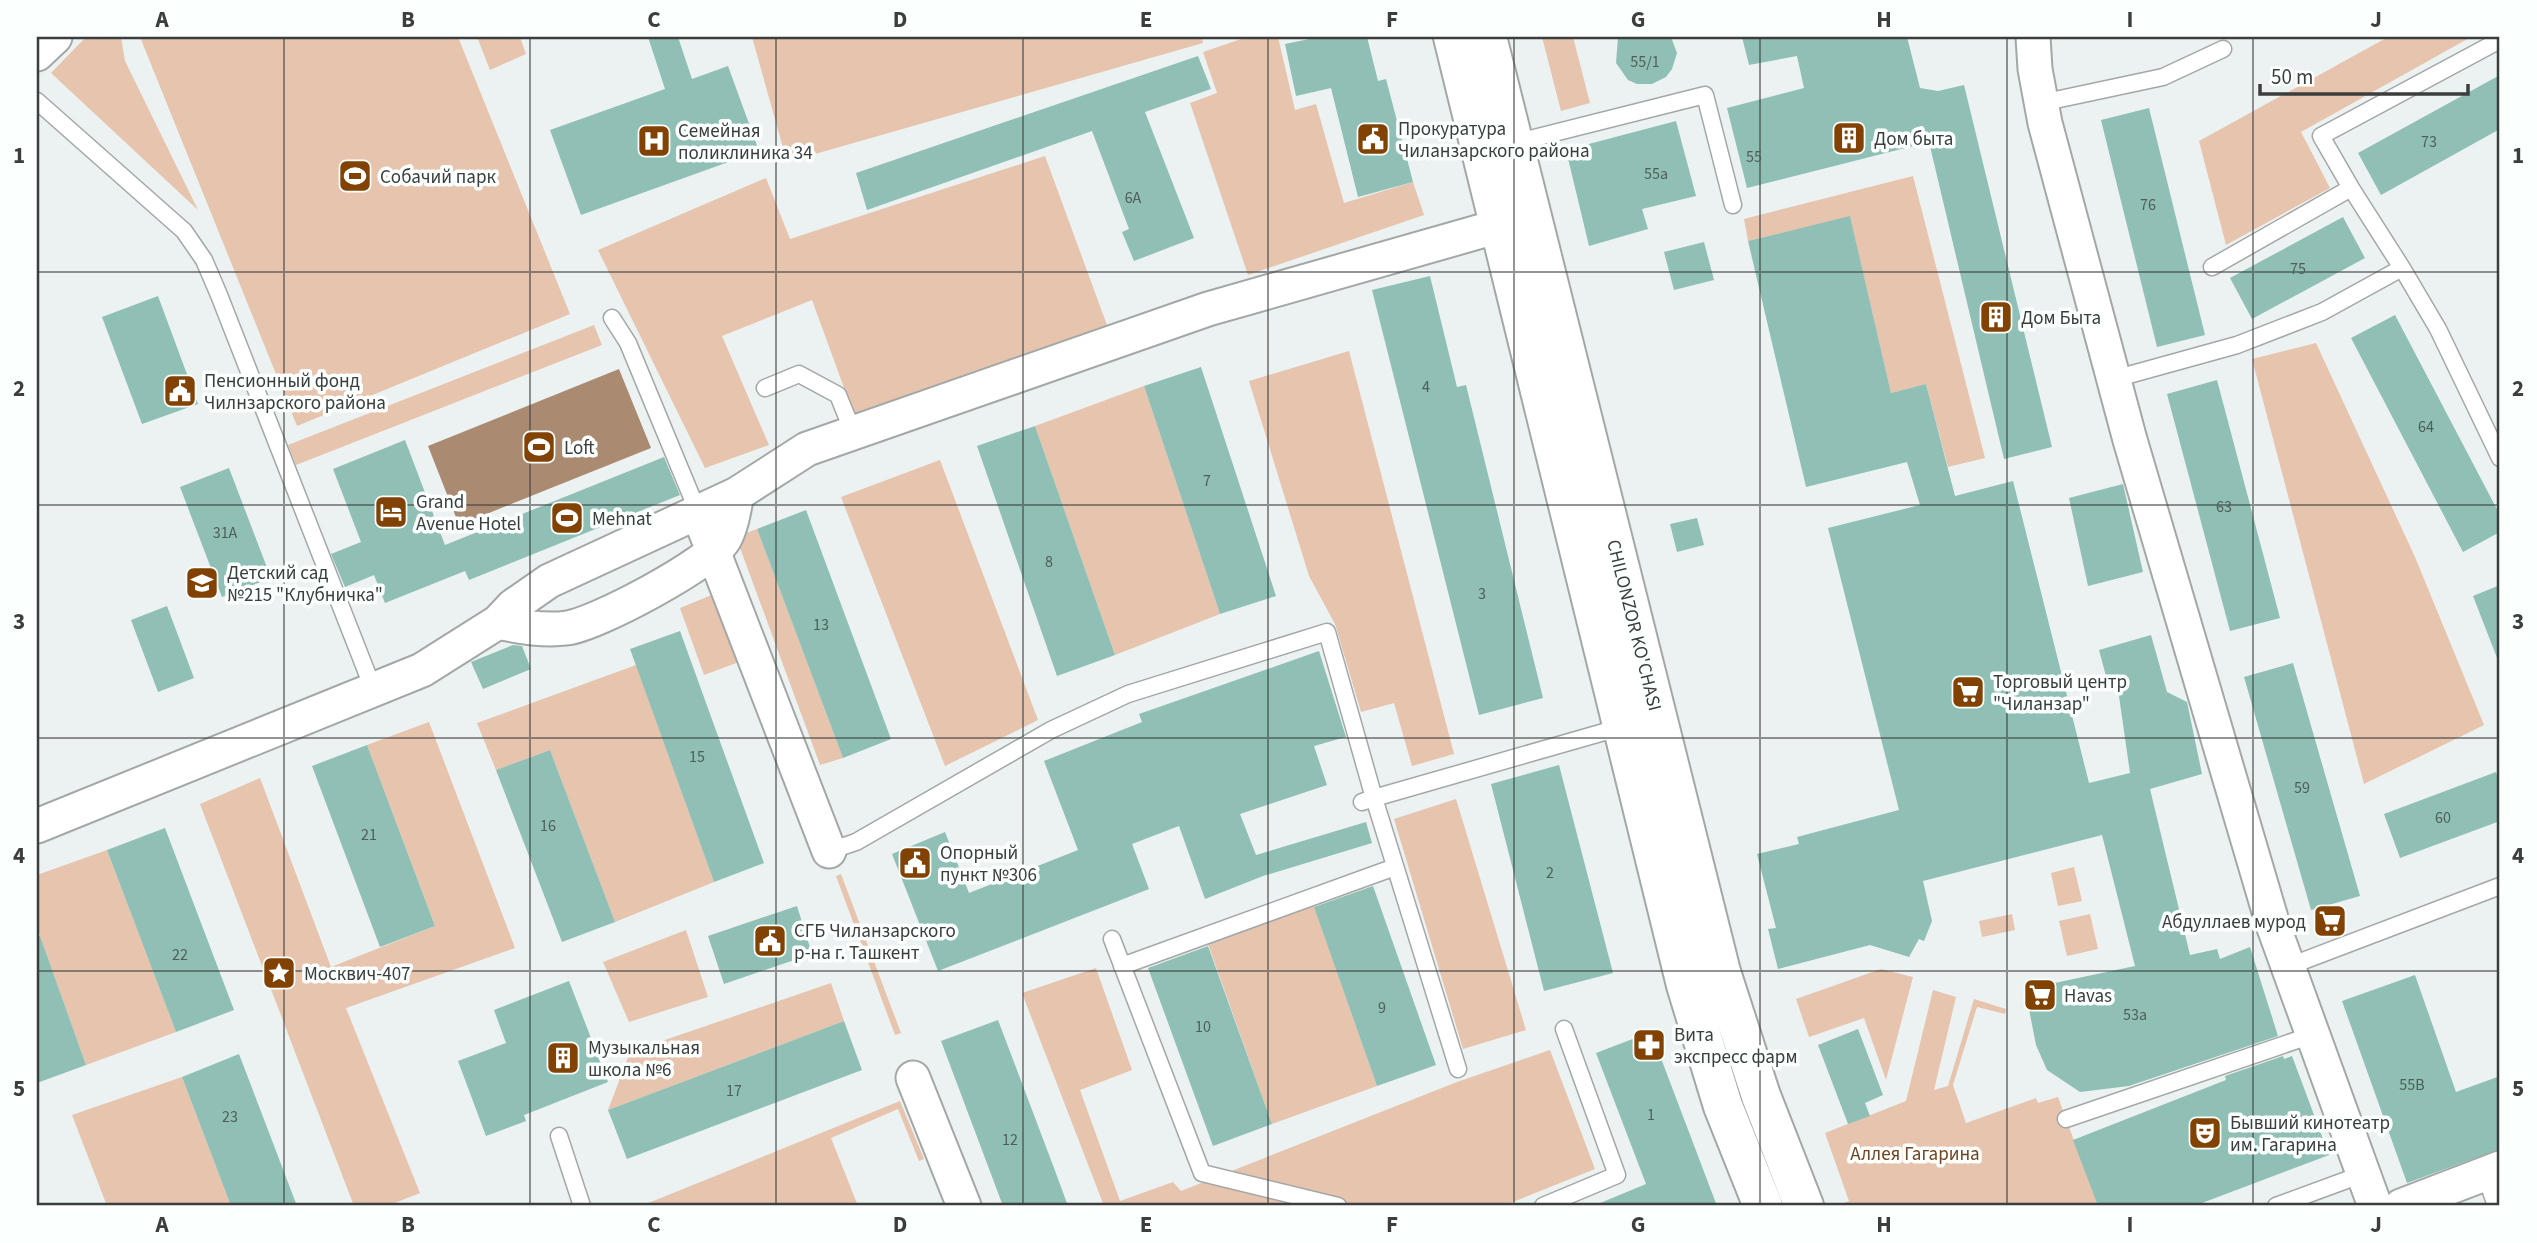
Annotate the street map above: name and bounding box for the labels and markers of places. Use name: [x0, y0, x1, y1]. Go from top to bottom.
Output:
place label: Прокуратура Чиланзарского района: [1398, 116, 1590, 165]
place label: Семейная поликлиника 34: [678, 118, 813, 167]
building icon: Дом быта: [1830, 119, 1868, 157]
public building icon: Прокуратура Чиланзарского района: [1354, 120, 1392, 158]
hospital icon: Семейная поликлиника 34: [635, 122, 673, 160]
place label: Дом быта: [1874, 126, 1953, 153]
sports icon: Собачий парк: [336, 157, 374, 195]
place label: Собачий парк: [380, 164, 496, 191]
building icon: Дом Быта: [1977, 298, 2015, 336]
place label: Дом Быта: [2021, 305, 2101, 332]
place label: Пенсионный фонд Чилнзарского района: [204, 368, 386, 417]
public building icon: Пенсионный фонд Чилнзарского района: [161, 372, 199, 410]
sports icon: Loft: [520, 428, 558, 466]
place label: Loft: [564, 435, 595, 462]
place label: Grand Avenue Hotel: [416, 489, 521, 538]
hotel icon: Grand Avenue Hotel: [372, 493, 410, 531]
sports icon: Mehnat: [548, 499, 586, 537]
place label: Mehnat: [592, 506, 652, 533]
place label: Детский сад №215 "Клубничка": [227, 560, 383, 609]
school or university icon: Детский сад №215 "Клубничка": [183, 564, 221, 602]
place label: Торговый центр "Чиланзар": [1993, 669, 2127, 718]
supermarket icon: Торговый центр "Чиланзар": [1949, 673, 1987, 711]
place label: Опорный пункт №306: [940, 840, 1037, 889]
public building icon: Опорный пункт №306: [896, 844, 934, 882]
supermarket icon: Абдуллаев мурод: [2311, 902, 2349, 940]
place label: Абдуллаев мурод: [2162, 909, 2306, 936]
place label: СГБ Чиланзарского р-на г. Ташкент: [794, 918, 956, 967]
public building icon: СГБ Чиланзарского р-на г. Ташкент: [751, 922, 789, 960]
place icon: Москвич-407: [260, 954, 298, 992]
place label: Москвич-407: [304, 961, 411, 988]
supermarket icon: Havas: [2021, 976, 2059, 1014]
place label: Havas: [2064, 983, 2112, 1010]
place label: Вита экспресс фарм: [1674, 1022, 1797, 1071]
pharmacy icon: Вита экспресс фарм: [1630, 1026, 1668, 1064]
place label: Mузыкальная школа №6: [588, 1035, 700, 1084]
building icon: Mузыкальная школа №6: [544, 1039, 582, 1077]
place label: Бывший кинотеатр им. Гагарина: [2230, 1110, 2390, 1159]
theatre icon: Бывший кинотеатр им. Гагарина: [2186, 1114, 2224, 1152]

